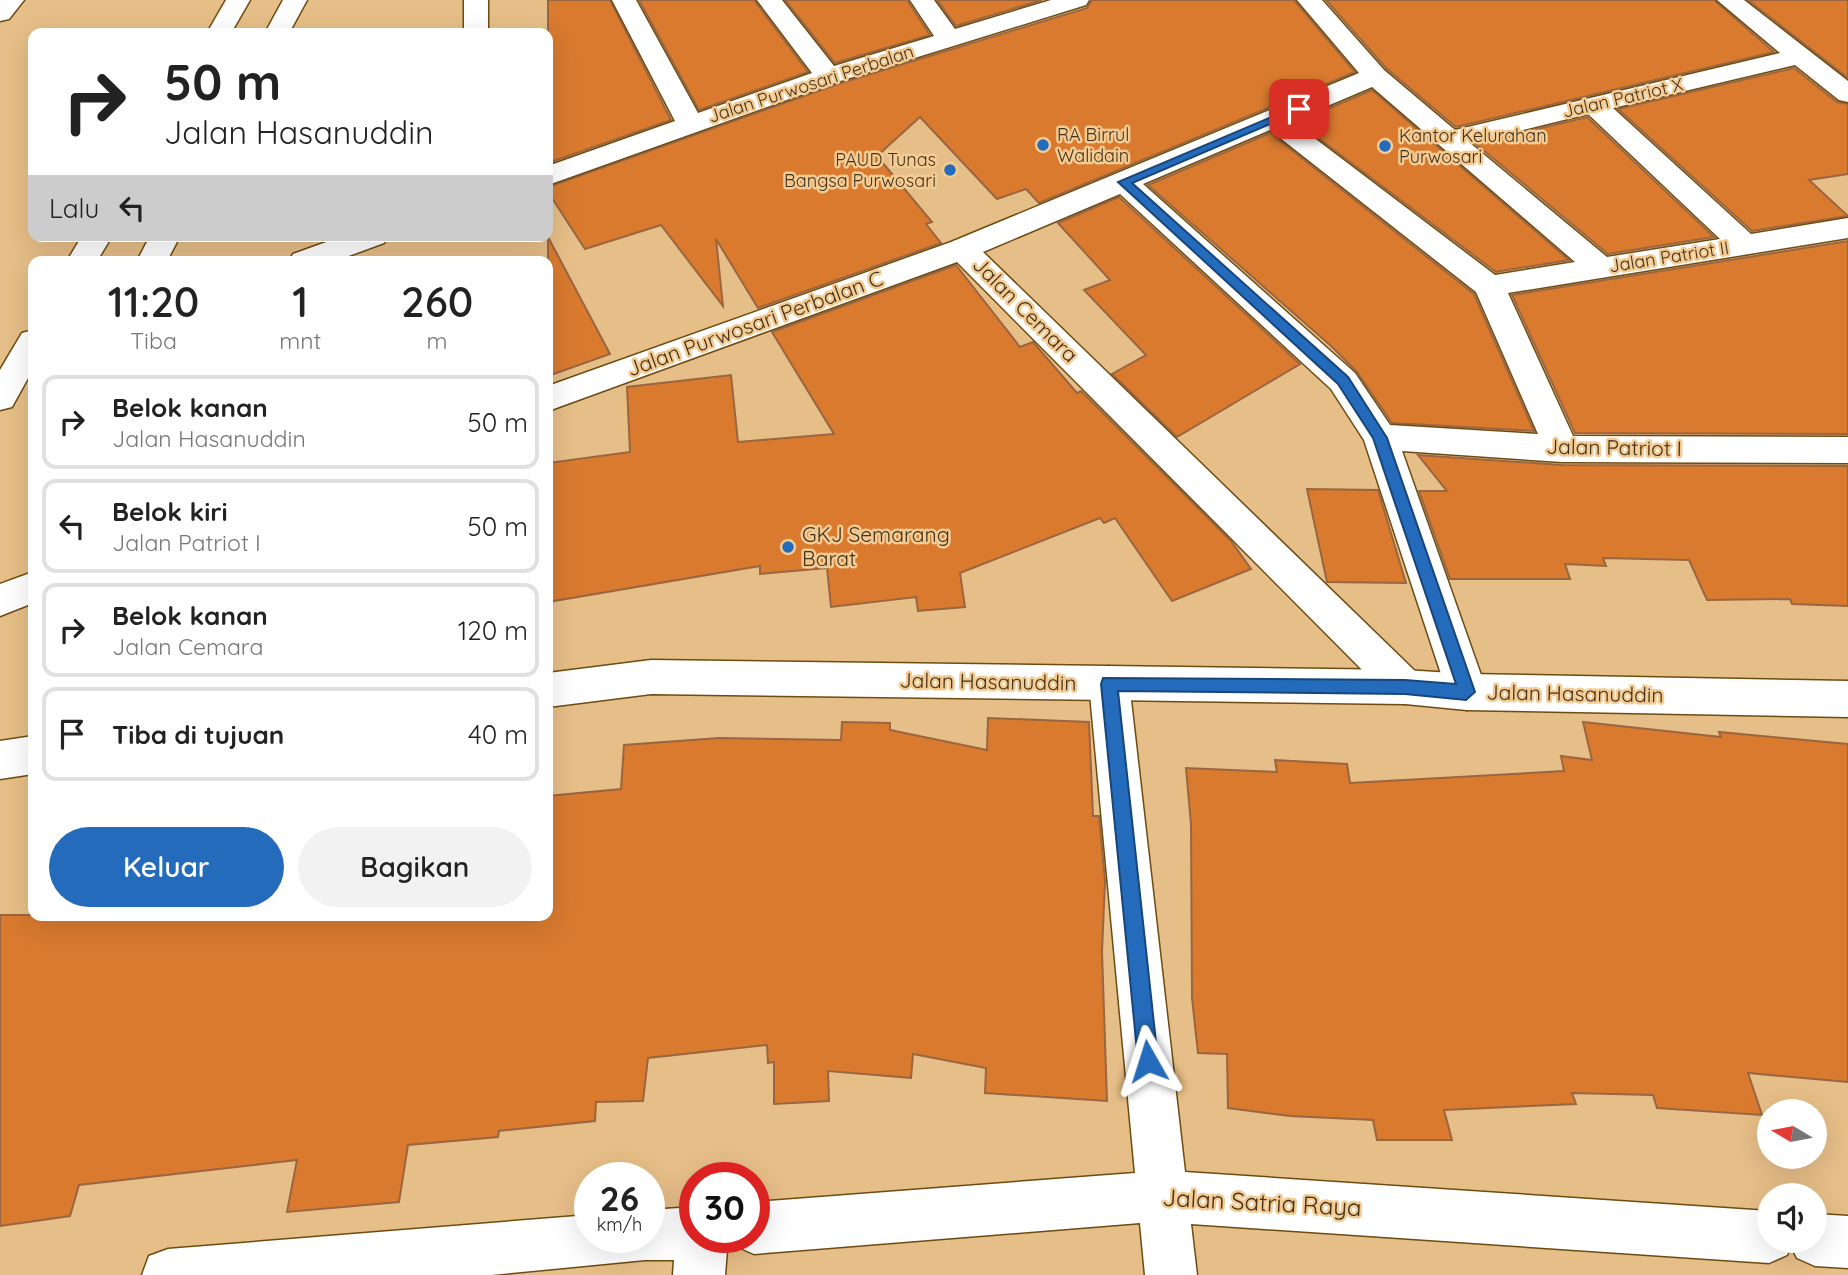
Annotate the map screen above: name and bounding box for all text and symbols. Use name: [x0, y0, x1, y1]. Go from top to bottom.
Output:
street label: Jalan Purwosari Perbalan: [705, 39, 917, 128]
text: 50 m: [164, 51, 281, 112]
icon: right: [49, 56, 140, 147]
street label: Jalan Patriot X: [1560, 72, 1685, 123]
pin: [1269, 79, 1329, 139]
icon: arrive: [1280, 90, 1318, 128]
text: Jalan Hasanuddin: [164, 112, 434, 152]
place label: RA Birrul Walidain: [1057, 123, 1129, 167]
place label: Kantor Kelurahan Purwosari: [1399, 124, 1547, 168]
marker: RA Birrul Walidain: [1035, 137, 1051, 153]
marker: Kantor Kelurahan Purwosari: [1377, 138, 1393, 154]
place label: PAUD Tunas Bangsa Purwosari: [784, 148, 936, 192]
marker: PAUD Tunas Bangsa Purwosari: [942, 162, 958, 178]
icon: left: [113, 189, 151, 227]
text: Lalu: [49, 192, 99, 225]
street label: Jalan Patriot II: [1607, 236, 1730, 277]
street label: Jalan Cemara: [968, 251, 1084, 367]
street label: Jalan Purwosari Perbalan C: [623, 265, 886, 381]
text: 11:20: [108, 275, 199, 328]
text: 1: [292, 275, 308, 328]
text: 260: [401, 275, 473, 328]
text: Tiba: [130, 326, 177, 355]
text: mnt: [279, 326, 321, 355]
text: m: [427, 326, 448, 355]
text: Belok kanan: [112, 391, 268, 424]
icon: right: [53, 403, 91, 441]
text: 50 m: [468, 406, 528, 439]
text: Jalan Hasanuddin: [112, 424, 306, 453]
street label: Jalan Patriot I: [1546, 433, 1682, 461]
text: Belok kiri: [112, 495, 228, 528]
icon: left: [53, 507, 91, 545]
text: 50 m: [468, 510, 528, 543]
place label: GKJ Semarang Barat: [802, 521, 950, 571]
text: Jalan Patriot I: [112, 528, 261, 557]
marker: GKJ Semarang Barat: [780, 539, 796, 555]
text: Belok kanan: [112, 599, 268, 632]
icon: right: [53, 611, 91, 649]
text: 120 m: [458, 614, 528, 647]
text: Jalan Cemara: [112, 632, 263, 661]
street label: Jalan Hasanuddin: [899, 666, 1077, 696]
street label: Jalan Hasanuddin: [1486, 678, 1664, 708]
icon: arrive: [53, 715, 91, 753]
text: Tiba di tujuan: [112, 718, 284, 751]
text: 40 m: [468, 718, 528, 751]
button: Keluar: [49, 827, 284, 907]
button: Bagikan: [298, 827, 532, 907]
position arrow: [1111, 1024, 1185, 1098]
north arrow: [1757, 1099, 1827, 1169]
map controls: [1757, 1099, 1827, 1253]
speed limit sign: 30: [679, 1162, 770, 1253]
text: 26: [600, 1176, 639, 1220]
street label: Jalan Satria Raya: [1162, 1182, 1362, 1222]
button: sound: [1757, 1183, 1827, 1253]
text: km/h: [597, 1213, 642, 1236]

